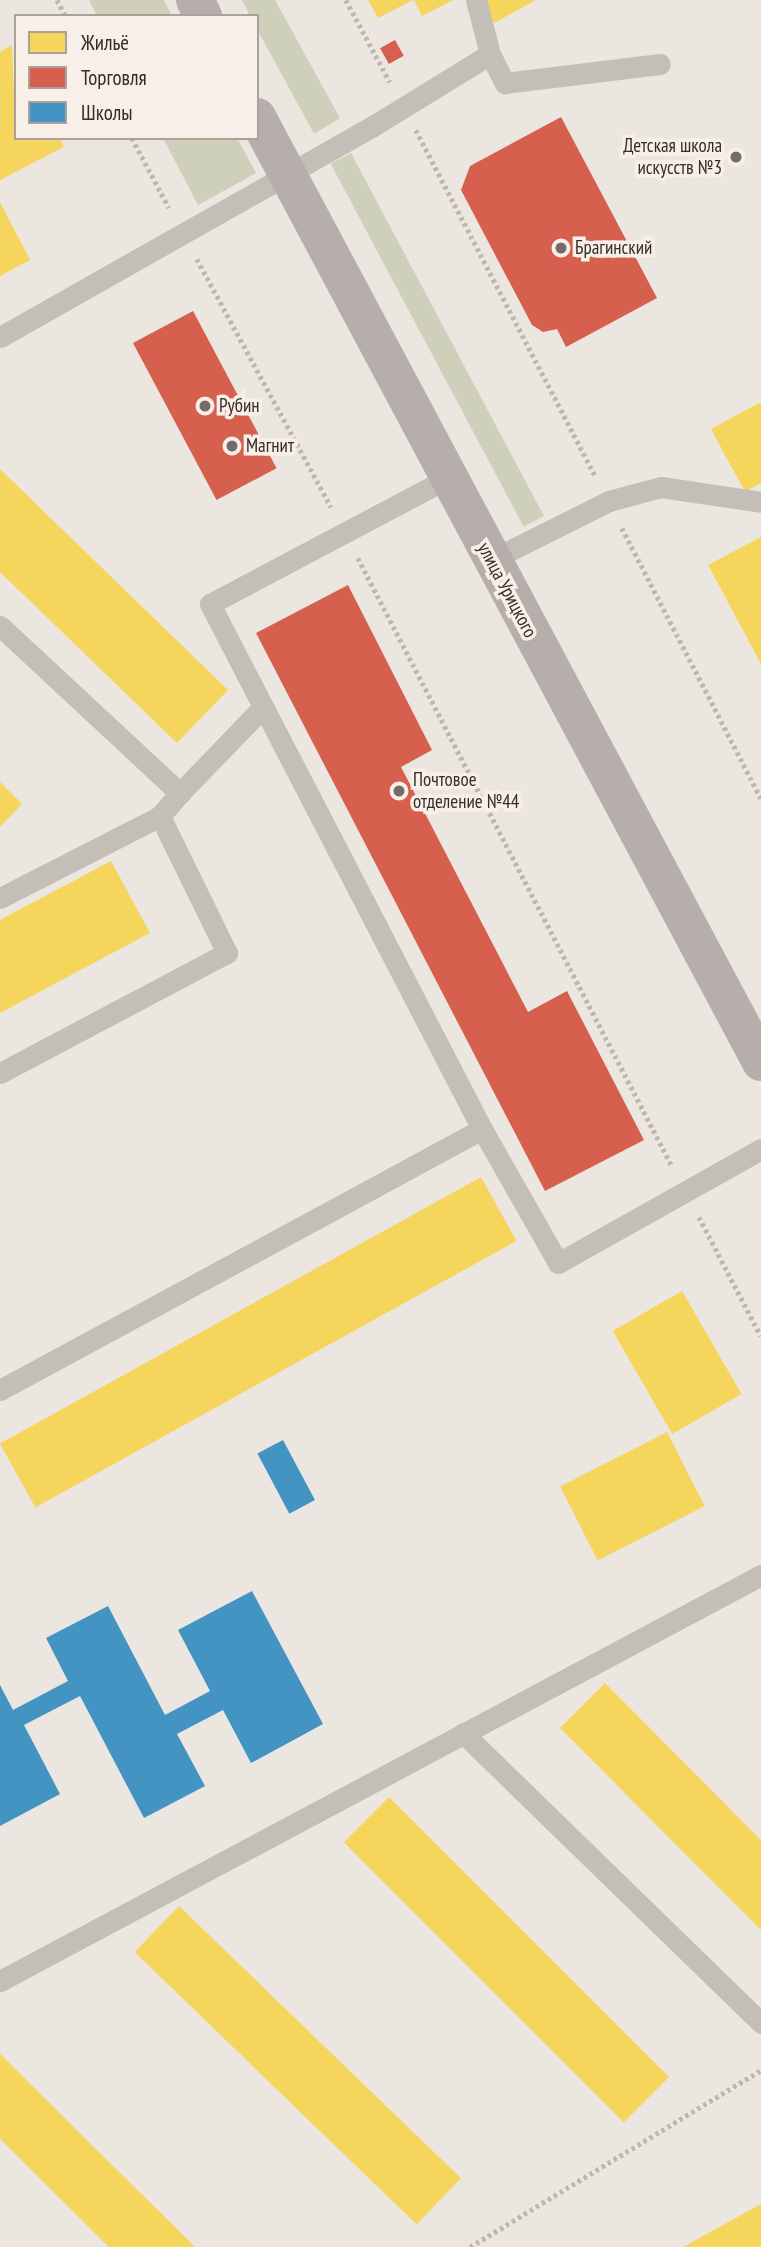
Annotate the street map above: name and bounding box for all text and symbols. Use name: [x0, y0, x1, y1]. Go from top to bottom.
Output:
legend: [14, 14, 259, 140]
text: Жильё: [81, 29, 129, 56]
text: Торговля: [81, 64, 147, 91]
text: Школы: [81, 99, 133, 126]
place label: Детская школа искусств №3: [623, 135, 722, 179]
marker: Детская школа искусств №3: [728, 149, 744, 165]
place label: Брагинский: [575, 237, 652, 259]
marker: Брагинский: [553, 240, 569, 256]
place label: Рубин: [219, 395, 260, 417]
marker: Рубин: [197, 398, 213, 414]
place label: Магнит: [246, 435, 294, 457]
marker: Магнит: [224, 438, 240, 454]
street label: улица Урицкого: [472, 538, 542, 642]
place label: Почтовое отделение №44: [413, 769, 519, 813]
marker: Почтовое отделение №44: [391, 783, 407, 799]

